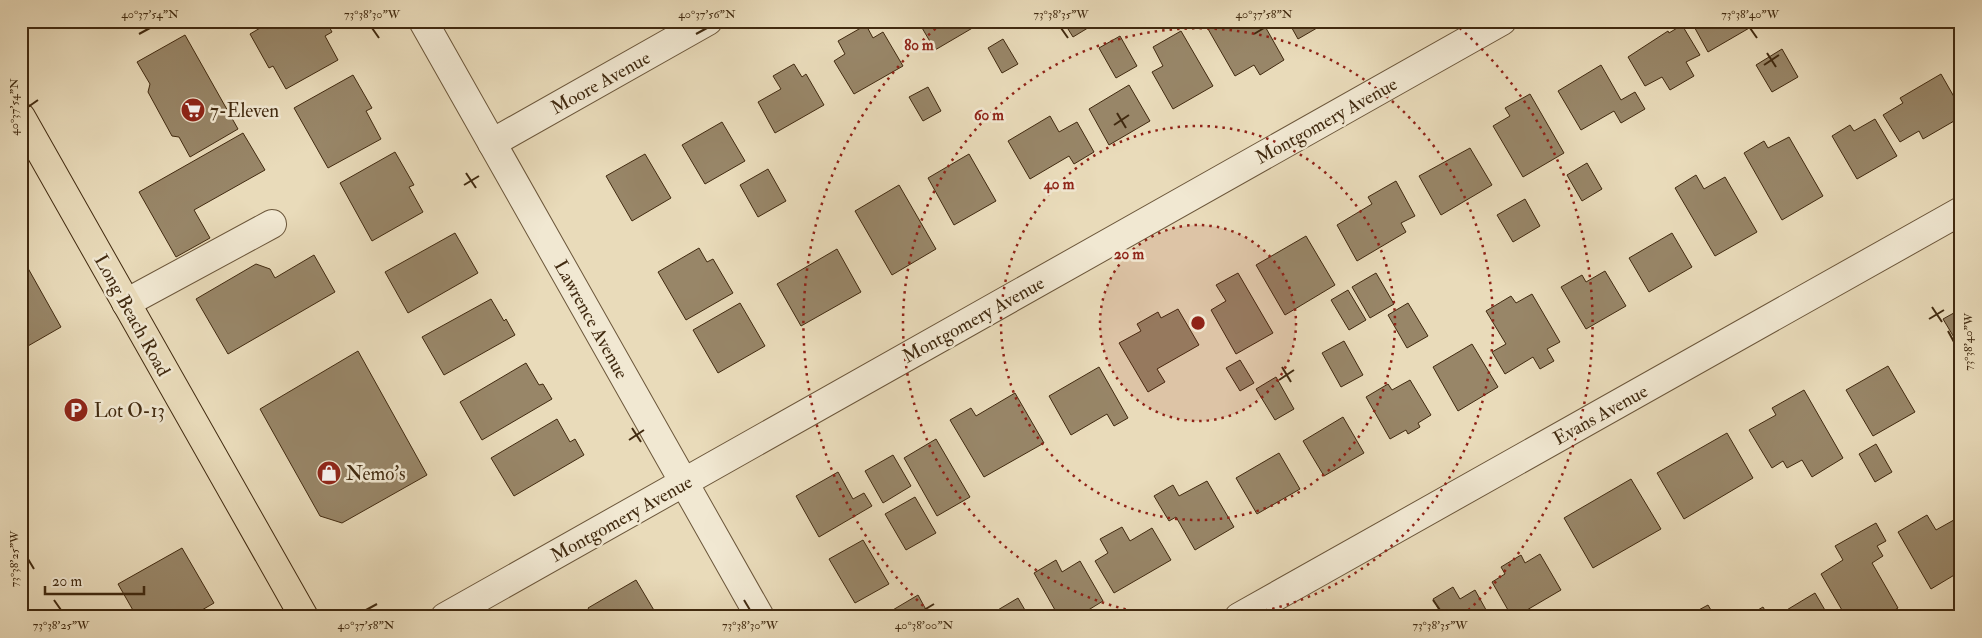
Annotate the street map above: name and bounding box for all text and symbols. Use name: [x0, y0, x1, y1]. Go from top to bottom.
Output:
text: 40°37'54"N: [121, 7, 179, 22]
text: 73°38'30"W: [344, 7, 401, 22]
text: 40°37'56"N: [678, 7, 736, 22]
text: 73°38'35"W: [1034, 7, 1089, 22]
text: 40°37'58"N: [1236, 7, 1293, 22]
text: 73°38'40"W: [1721, 7, 1780, 22]
text: 80 m: [904, 36, 934, 55]
street label: Moore Avenue: [546, 46, 655, 120]
street label: Montgomery Avenue: [1251, 72, 1402, 170]
text: 40°37'54"N: [7, 78, 22, 136]
supermarket icon: 7-Eleven: [180, 97, 206, 123]
place label: 7-Eleven: [210, 99, 279, 123]
text: 60 m: [974, 106, 1004, 125]
text: 40 m: [1043, 175, 1075, 194]
text: 20 m: [1114, 245, 1144, 264]
street label: Long Beach Road: [89, 250, 176, 381]
street label: Lawrence Avenue: [549, 256, 634, 383]
street label: Montgomery Avenue: [898, 271, 1049, 369]
text: 73°38'40"W: [1961, 312, 1976, 371]
centre of rings: [1189, 314, 1207, 332]
street label: Evans Avenue: [1549, 379, 1652, 451]
parking icon: Lot O-13: [63, 397, 89, 423]
place label: Lot O-13: [94, 399, 165, 423]
shop icon: Nemo's: [316, 460, 342, 486]
place label: Nemo's: [346, 462, 405, 486]
street label: Montgomery Avenue: [546, 470, 697, 568]
text: 73°38'25"W: [7, 530, 22, 587]
scale bar: [45, 563, 144, 595]
text: 20 m: [52, 572, 82, 591]
text: 73°38'25"W: [33, 618, 90, 633]
text: 40°37'58"N: [338, 618, 395, 633]
text: 73°38'30"W: [722, 618, 779, 633]
text: 40°38'00"N: [895, 618, 953, 633]
text: 73°38'35"W: [1413, 618, 1468, 633]

